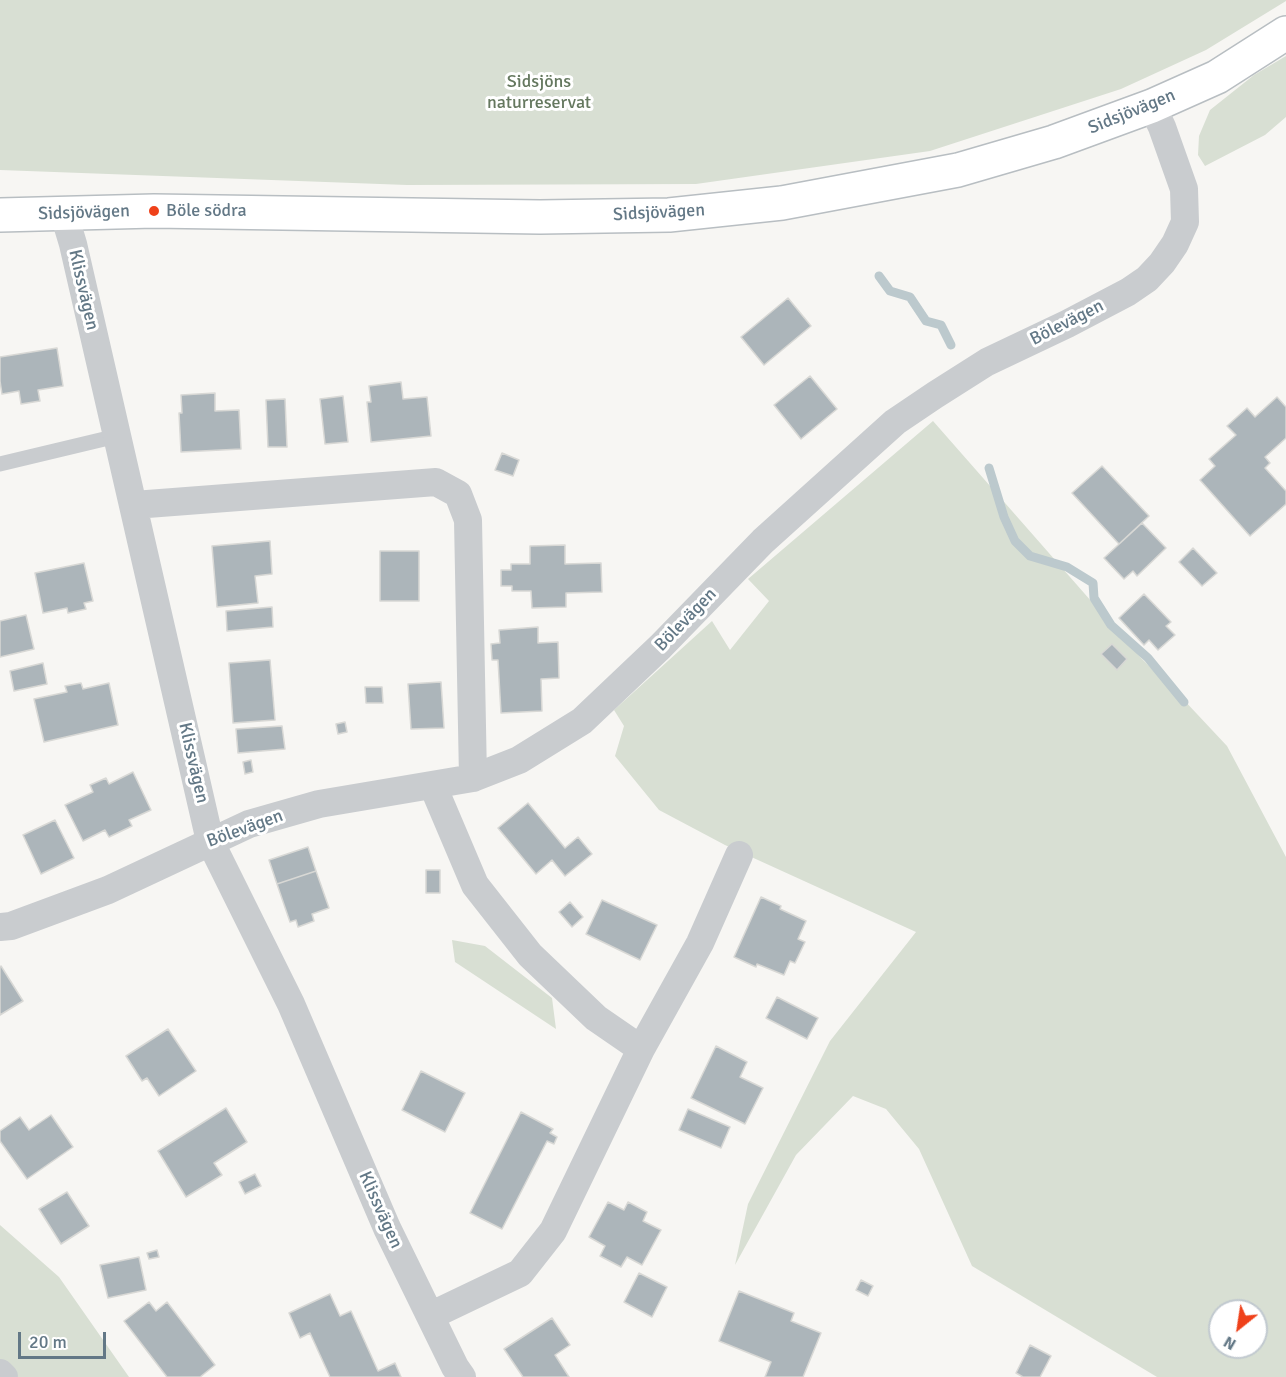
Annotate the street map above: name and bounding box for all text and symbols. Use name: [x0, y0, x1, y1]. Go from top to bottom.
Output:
park label: Sidsjöns naturreservat: [487, 71, 591, 113]
street label: Sidsjövägen: [1085, 85, 1179, 139]
place label: Böle södra: [166, 200, 247, 222]
street label: Sidsjövägen: [612, 200, 706, 226]
street label: Sidsjövägen: [38, 201, 130, 225]
marker: Böle södra: [147, 204, 161, 218]
street label: Klissvägen: [63, 248, 103, 332]
street label: Bölevägen: [1027, 295, 1107, 351]
street label: Bölevägen: [651, 584, 721, 656]
street label: Klissvägen: [173, 721, 213, 805]
street label: Bölevägen: [204, 805, 286, 853]
street label: Klissvägen: [353, 1168, 407, 1252]
north arrow: [1208, 1299, 1268, 1359]
scale bar: [21, 1320, 110, 1358]
text: 20 m: [29, 1331, 67, 1353]
text: N: [1220, 1331, 1240, 1354]

